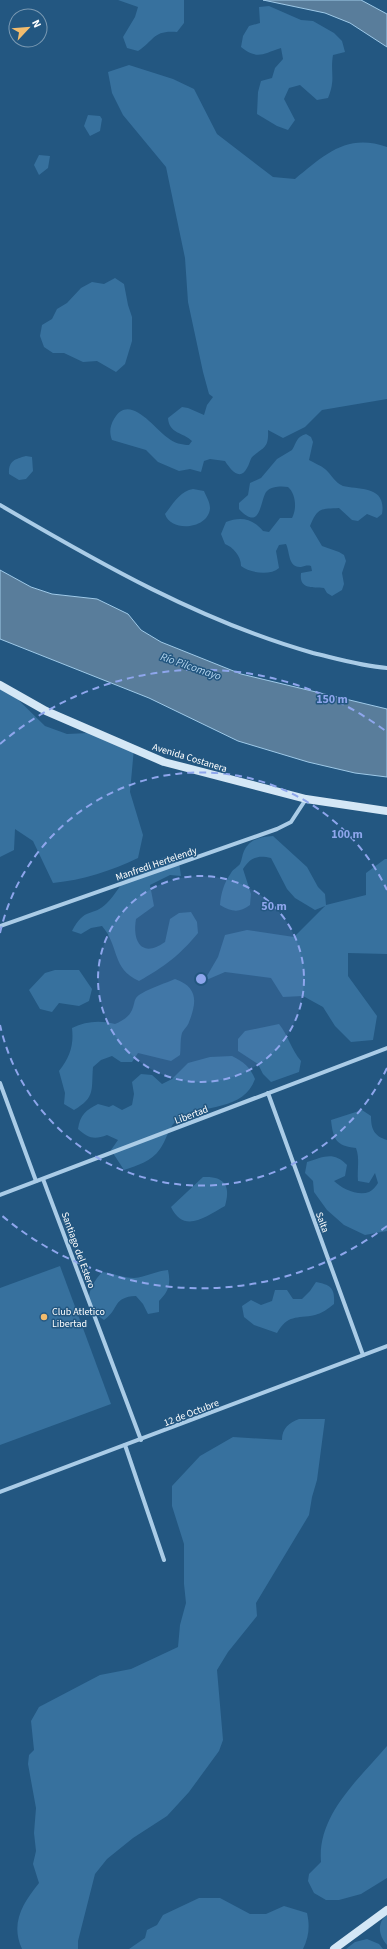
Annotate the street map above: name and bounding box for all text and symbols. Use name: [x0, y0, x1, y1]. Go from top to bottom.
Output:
north arrow: [8, 8, 48, 48]
text: N: [28, 17, 45, 30]
water label: Río Pilcomayo: [158, 649, 224, 684]
text: 150 m: [316, 691, 348, 708]
street label: Avenida Costanera: [151, 740, 229, 776]
text: 100 m: [331, 826, 363, 843]
street label: Manfredi Hertelendy: [114, 843, 199, 884]
text: 50 m: [261, 898, 287, 915]
centre of rings: [194, 972, 208, 986]
street label: Libertad: [172, 1102, 210, 1128]
street label: Santiago del Estero: [58, 1210, 98, 1291]
street label: Salta: [312, 1210, 332, 1235]
place label: Club Atletico Libertad: [52, 1305, 105, 1331]
marker: Club Atletico Libertad: [39, 1312, 49, 1322]
street label: 12 de Octubre: [162, 1396, 221, 1430]

